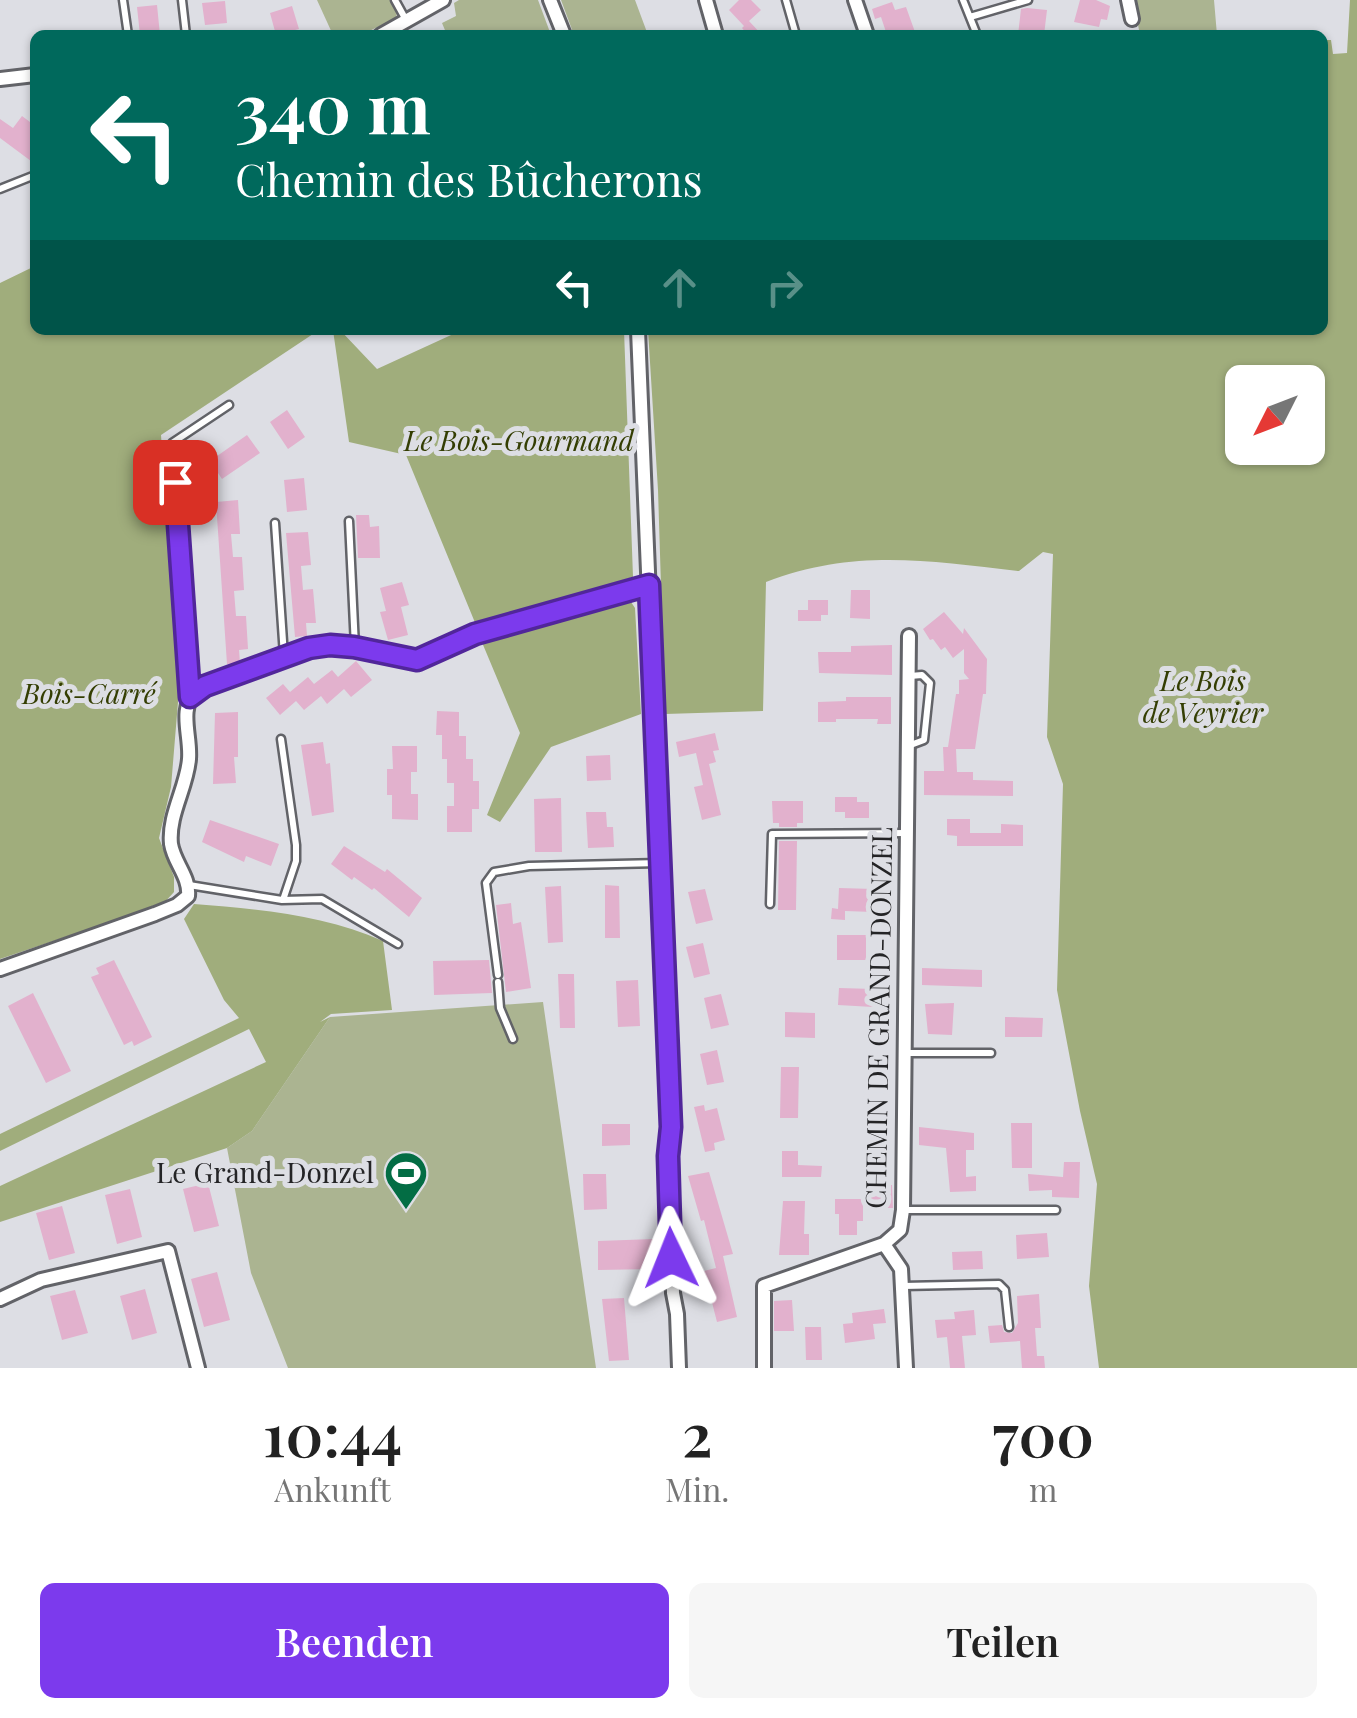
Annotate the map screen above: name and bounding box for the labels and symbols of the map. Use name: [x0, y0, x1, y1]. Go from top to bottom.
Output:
north arrow: [1225, 365, 1325, 465]
park label: Le Bois-Gourmand: [403, 421, 635, 458]
pin: [133, 440, 218, 525]
park label: Le Bois de Veyrier: [1143, 661, 1264, 730]
park label: Bois-Carré: [21, 674, 158, 711]
street label: CHEMIN DE GRAND-DONZEL: [856, 827, 899, 1209]
sports icon: Le Grand-Donzel: [383, 1150, 429, 1211]
place label: Le Grand-Donzel: [156, 1153, 374, 1190]
position arrow: [619, 1206, 723, 1310]

